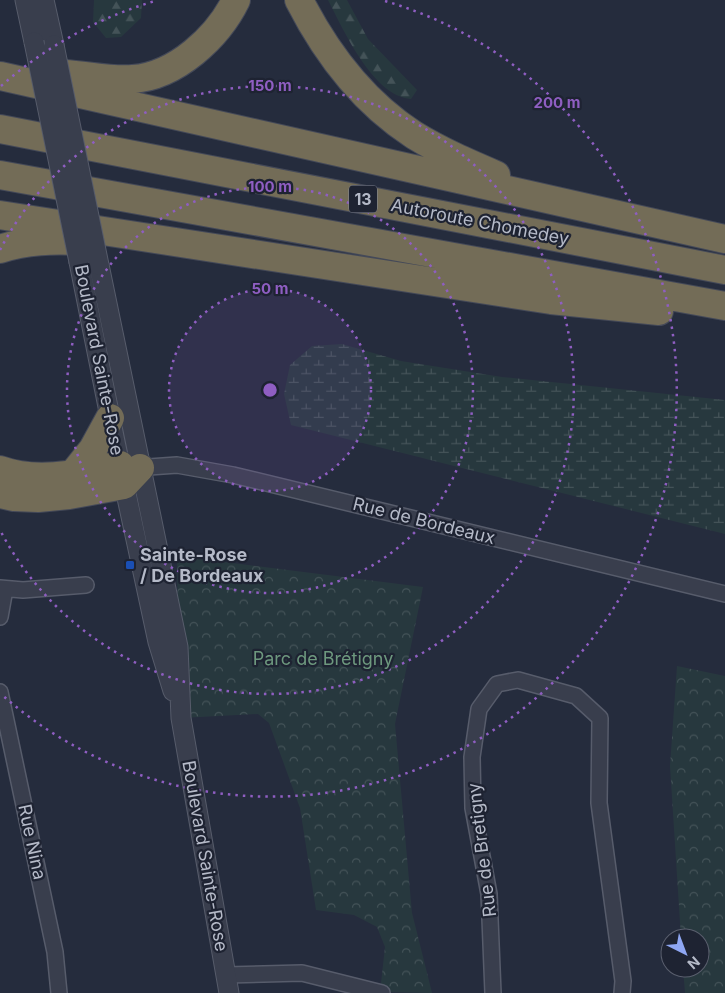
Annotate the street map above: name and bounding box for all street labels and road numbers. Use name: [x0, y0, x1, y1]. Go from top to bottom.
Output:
road number: 13: [349, 185, 377, 212]
street label: Autoroute Chomedey: [389, 194, 571, 249]
street label: Boulevard Sainte-Rose: [71, 263, 128, 457]
street label: Rue de Bordeaux: [351, 493, 498, 548]
street label: Boulevard Sainte-Rose: [178, 759, 233, 953]
street label: Rue de Bretigny: [463, 782, 500, 918]
street label: Rue Nina: [14, 802, 51, 881]

